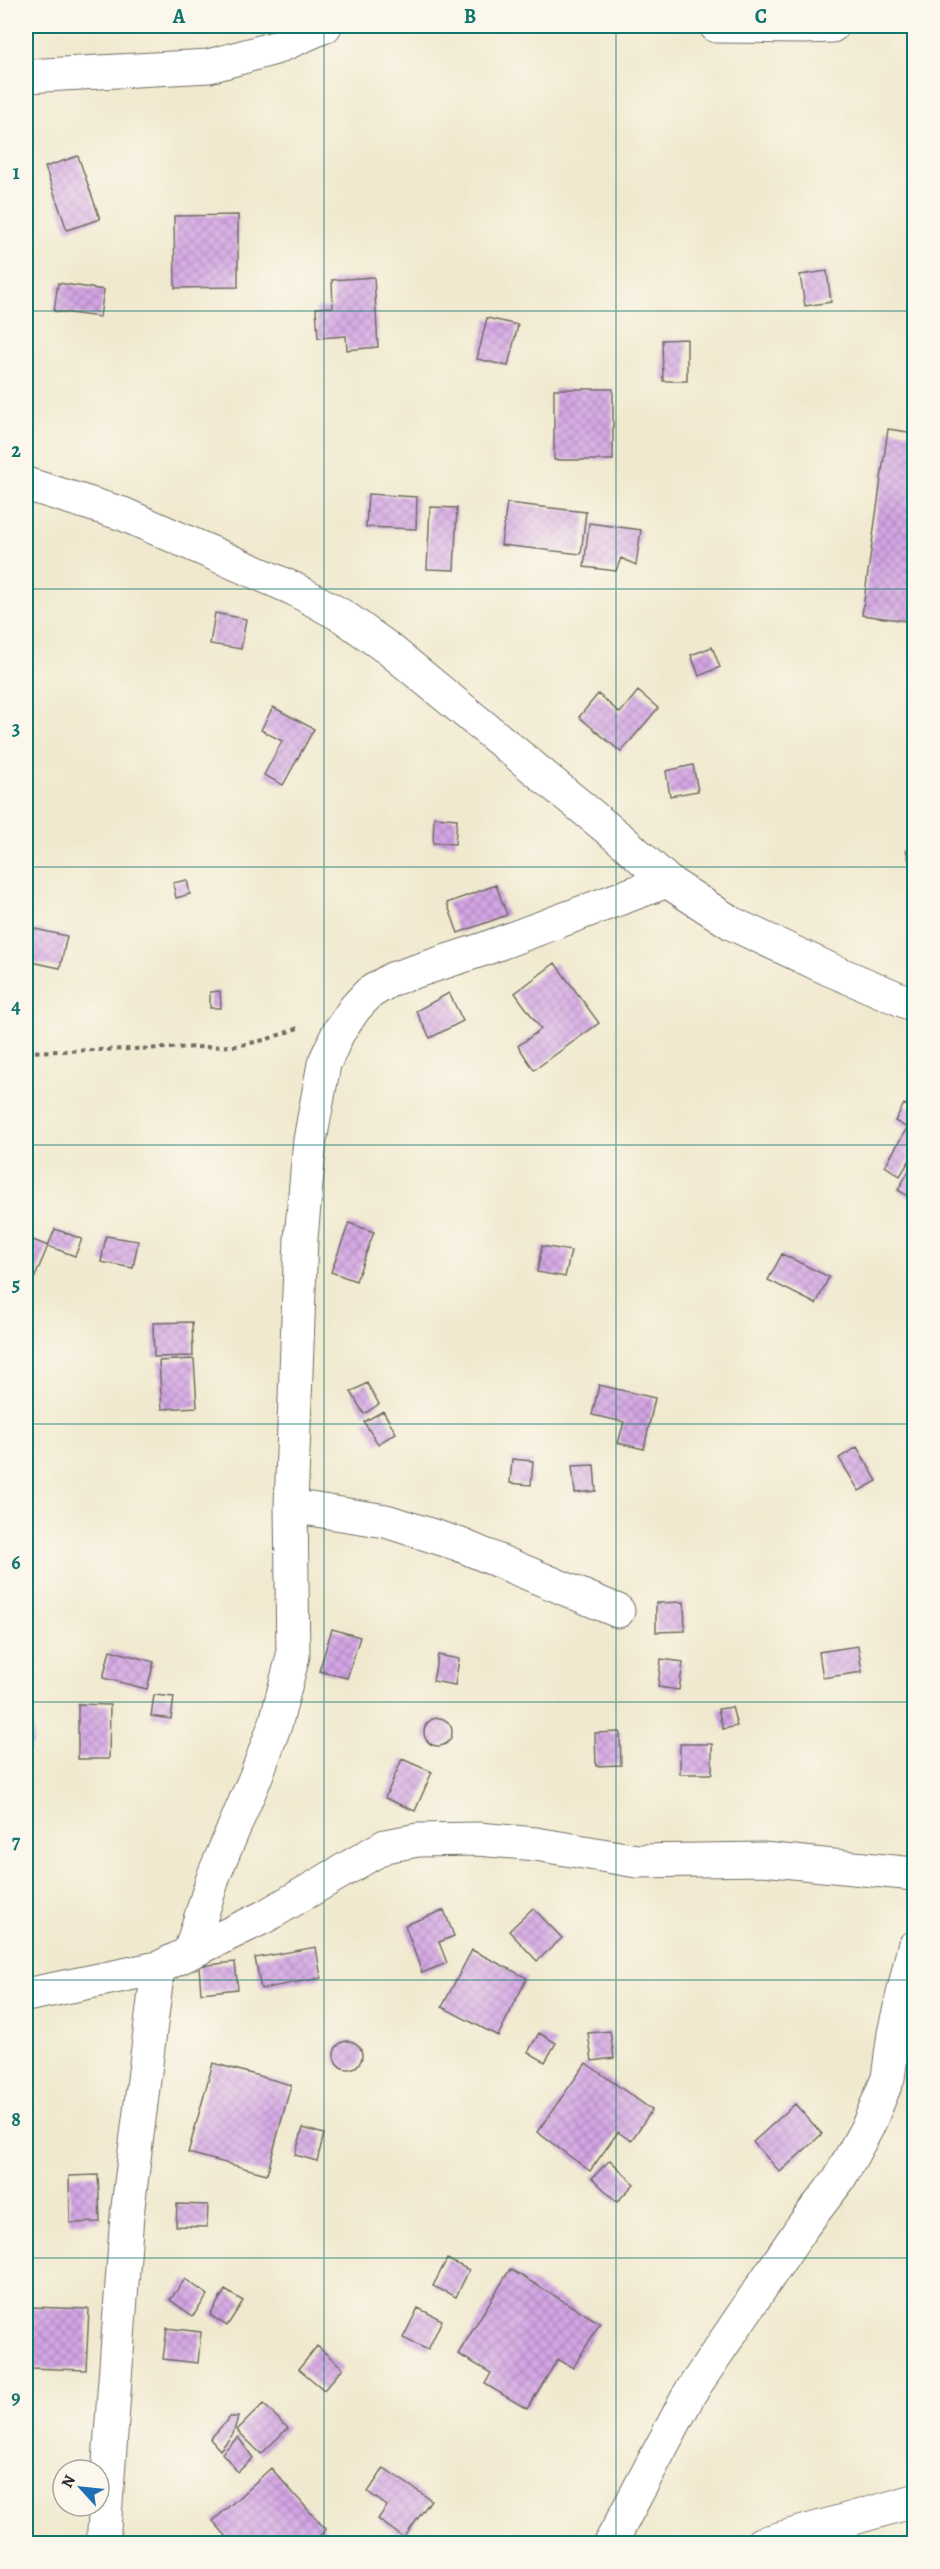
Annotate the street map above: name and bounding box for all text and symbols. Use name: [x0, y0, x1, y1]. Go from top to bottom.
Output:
text: A: [172, 3, 186, 30]
text: B: [464, 3, 476, 30]
text: C: [755, 3, 767, 30]
text: 1: [12, 159, 20, 186]
text: 2: [11, 437, 21, 464]
text: 3: [12, 715, 20, 742]
text: 4: [11, 993, 21, 1020]
text: 5: [12, 1271, 20, 1298]
text: 6: [11, 1549, 21, 1576]
text: 7: [12, 1828, 21, 1855]
text: 8: [11, 2106, 21, 2133]
text: 9: [11, 2384, 21, 2411]
north arrow: [51, 2458, 111, 2518]
text: N: [56, 2471, 81, 2492]

